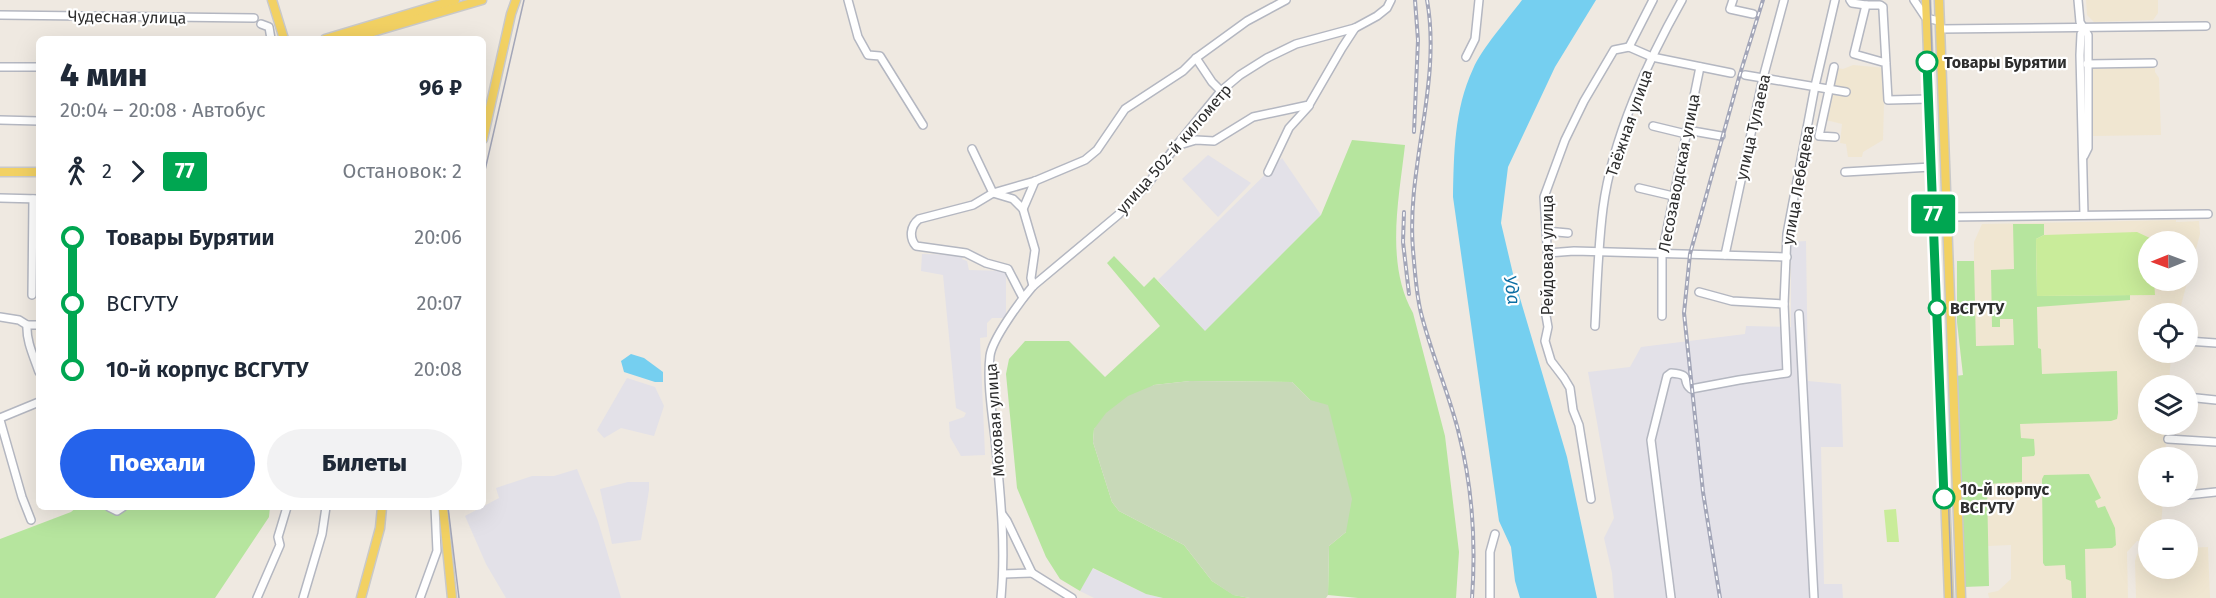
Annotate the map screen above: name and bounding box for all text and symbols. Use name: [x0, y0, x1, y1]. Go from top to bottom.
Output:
street label: Чудесная улица: [68, 6, 186, 28]
marker: Товары Бурятии: [1916, 51, 1938, 73]
place label: Товары Бурятии: [1944, 53, 2067, 72]
text: 4 мин: [60, 55, 147, 95]
street label: Таёжная улица: [1602, 67, 1656, 179]
street label: улица Тулаева: [1732, 72, 1774, 182]
text: 96 ₽: [419, 74, 462, 101]
street label: улица 502-й километр: [1112, 80, 1236, 218]
street label: Лесозаводская улица: [1654, 92, 1704, 254]
text: 20:04 – 20:08 · Автобус: [60, 98, 265, 122]
street label: улица Лебедева: [1778, 124, 1818, 246]
icon: walk: [60, 155, 93, 188]
icon: forward: [121, 155, 154, 188]
text: 77: [175, 158, 195, 184]
text: 2: [102, 159, 112, 183]
text: Остановок: 2: [343, 159, 462, 183]
line badge: 77: [1906, 194, 1960, 234]
street label: Рейдовая улица: [1538, 195, 1557, 315]
text: 77: [1923, 201, 1943, 227]
text: Товары Бурятии: [106, 224, 275, 251]
text: 20:06: [414, 225, 462, 249]
north arrow: [2138, 231, 2198, 291]
map controls: [2138, 231, 2198, 579]
water label: Уда: [1499, 274, 1525, 306]
text: ВСГУТУ: [106, 290, 178, 317]
text: 20:07: [417, 291, 462, 315]
marker: ВСГУТУ: [1928, 299, 1946, 317]
place label: ВСГУТУ: [1950, 299, 2005, 318]
button: locate: [2138, 303, 2198, 363]
text: 10-й корпус ВСГУТУ: [106, 356, 309, 383]
text: 20:08: [414, 357, 462, 381]
street label: Моховая улица: [982, 363, 1008, 477]
button: layers: [2138, 375, 2198, 435]
button: Поехали: [60, 429, 255, 498]
button: Билеты: [267, 429, 462, 498]
button: +: [2138, 447, 2198, 507]
place label: 10-й корпус ВСГУТУ: [1960, 480, 2049, 517]
marker: 10-й корпус ВСГУТУ: [1933, 487, 1955, 509]
button: −: [2138, 519, 2198, 579]

